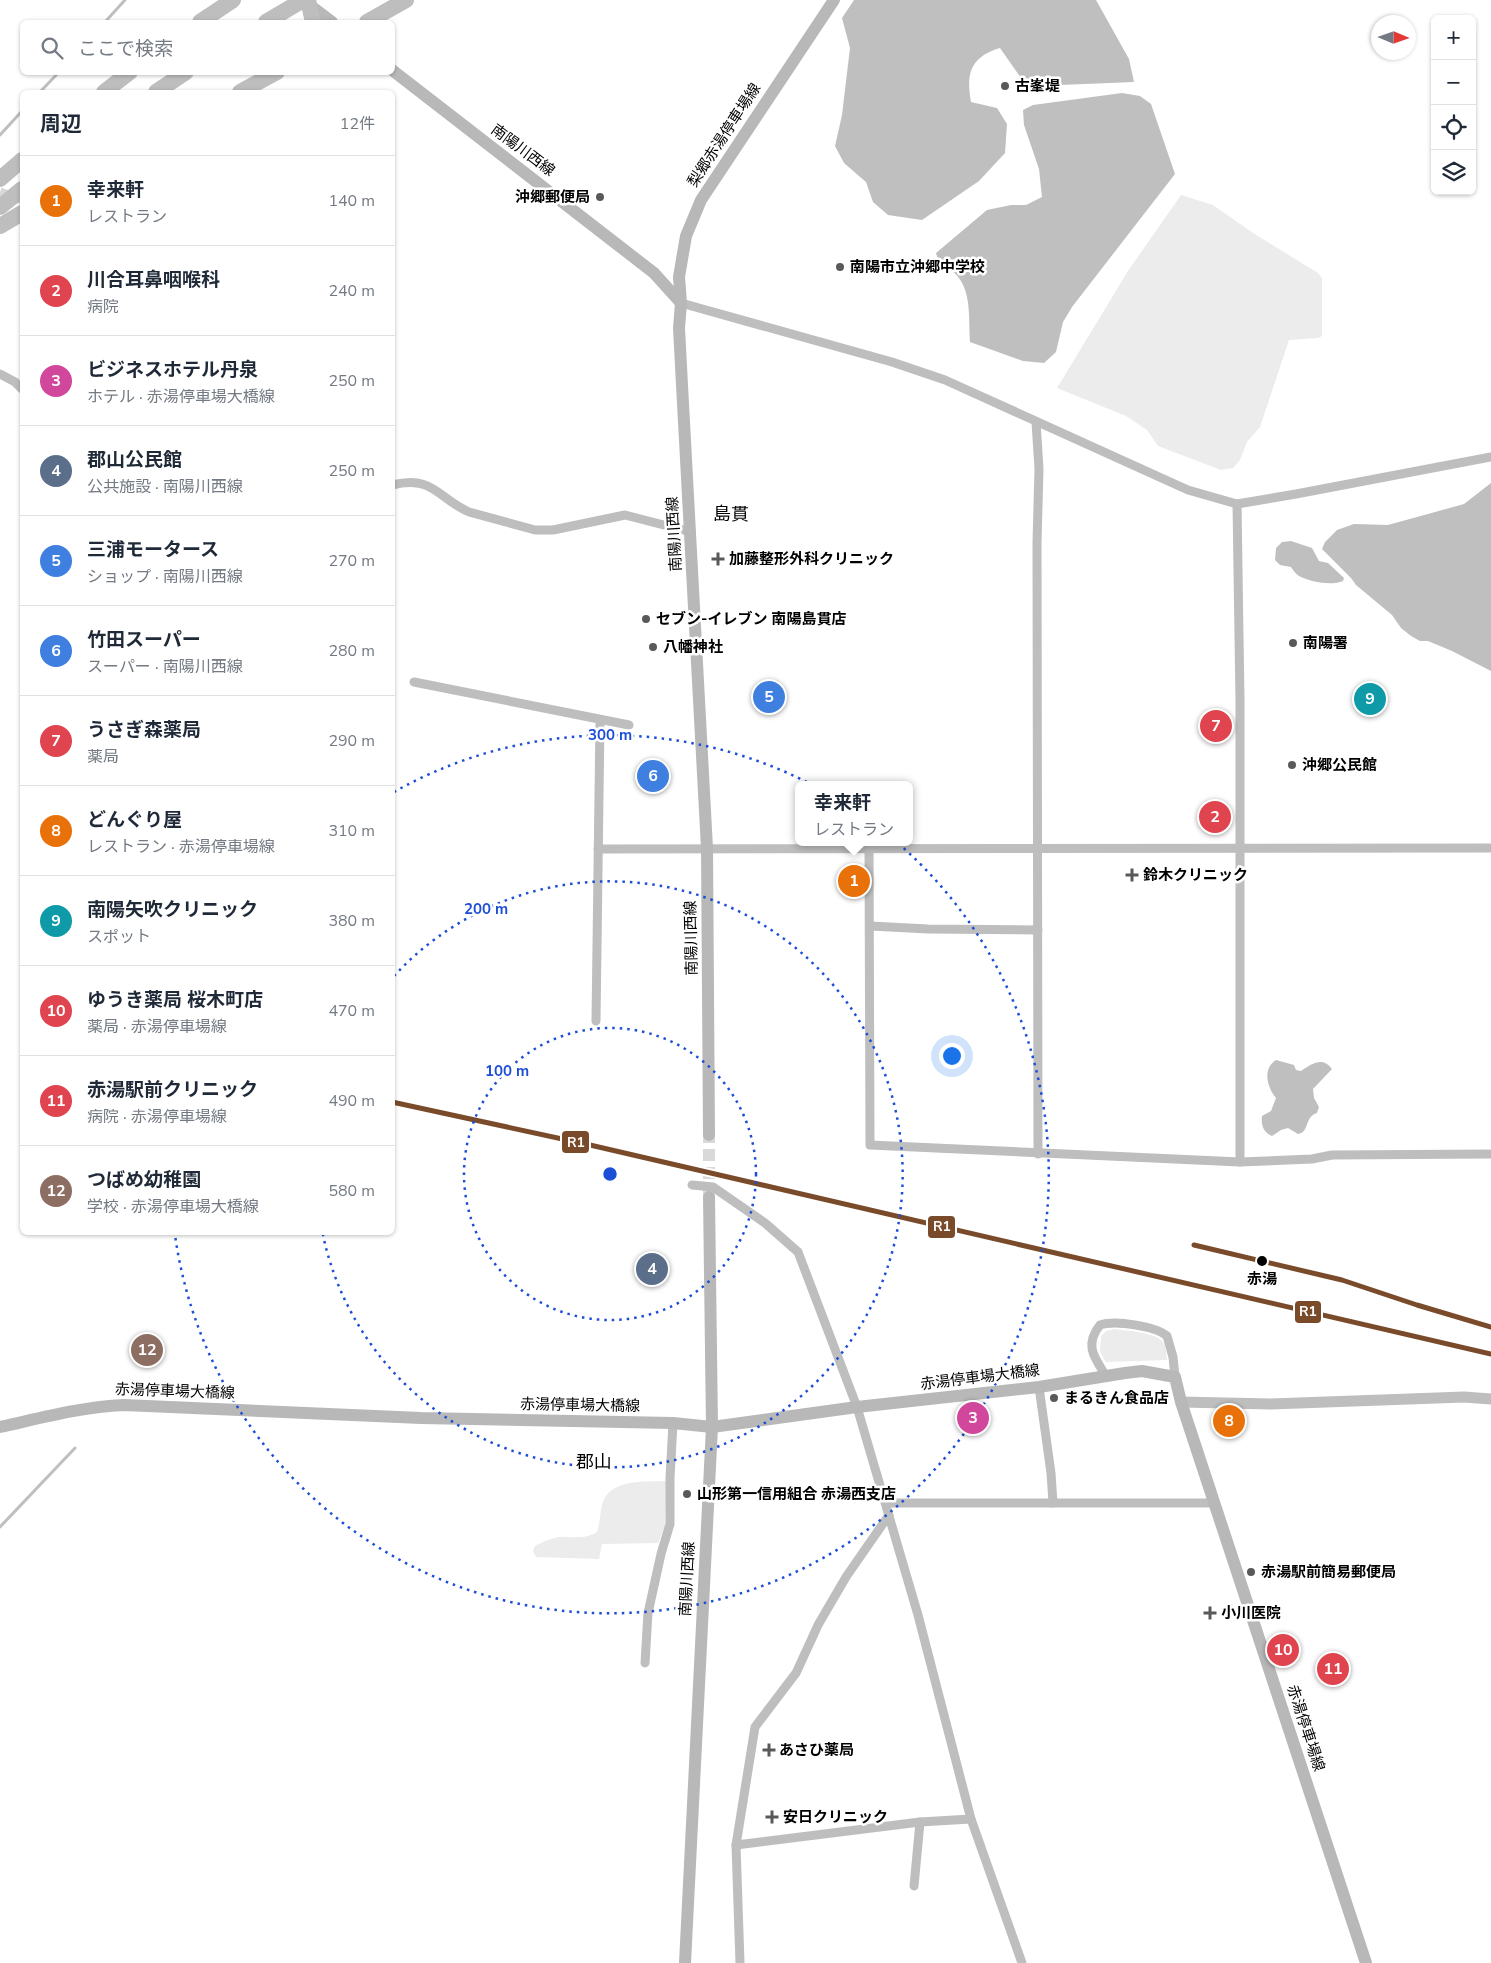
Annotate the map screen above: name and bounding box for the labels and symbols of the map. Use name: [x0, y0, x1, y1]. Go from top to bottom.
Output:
north arrow: [1371, 15, 1416, 60]
place label: 古峯堤: [1015, 76, 1060, 96]
street label: 梨郷赤湯停車場線: [683, 79, 765, 191]
marker: 古峯堤: [999, 80, 1011, 92]
street label: 南陽川西線: [487, 119, 559, 181]
place label: 沖郷郵便局: [515, 187, 590, 207]
marker: 沖郷郵便局: [594, 191, 606, 203]
place label: 南陽市立沖郷中学校: [850, 257, 985, 277]
marker: 南陽市立沖郷中学校: [834, 261, 846, 273]
street label: 南陽川西線: [662, 496, 686, 572]
district label: 島貫: [713, 502, 749, 526]
place label: 加藤整形外科クリニック: [729, 549, 894, 569]
marker: 加藤整形外科クリニック: [711, 552, 725, 566]
place label: セブン-イレブン 南陽島貫店: [656, 609, 847, 629]
marker: セブン-イレブン 南陽島貫店: [640, 613, 652, 625]
place label: 南陽署: [1303, 633, 1348, 653]
place label: 八幡神社: [663, 637, 723, 657]
marker: 南陽署: [1287, 637, 1299, 649]
marker: 八幡神社: [647, 641, 659, 653]
pin: 5: [753, 678, 785, 716]
pin: 9: [1354, 680, 1386, 718]
pin: 7: [1200, 707, 1232, 745]
text: 300 m: [588, 725, 632, 745]
place label: 沖郷公民館: [1302, 755, 1377, 775]
pin: 6: [637, 757, 669, 795]
marker: 沖郷公民館: [1286, 759, 1298, 771]
pin: 2: [1199, 798, 1231, 836]
pin: 1: [838, 862, 870, 900]
place label: 鈴木クリニック: [1143, 865, 1248, 885]
marker: 鈴木クリニック: [1125, 868, 1139, 882]
text: 200 m: [464, 899, 508, 919]
street label: 南陽川西線: [680, 900, 702, 976]
your location: [939, 1043, 965, 1069]
text: 100 m: [485, 1061, 529, 1081]
line badge: R1: [561, 1130, 590, 1154]
text: R1: [567, 1133, 585, 1152]
centre of rings: [601, 1165, 619, 1183]
line badge: R1: [927, 1215, 956, 1239]
text: R1: [933, 1217, 951, 1236]
pin: 4: [636, 1250, 668, 1288]
marker: 赤湯: [1255, 1254, 1269, 1268]
place label: 赤湯: [1247, 1269, 1277, 1289]
line badge: R1: [1294, 1300, 1322, 1324]
text: R1: [1299, 1302, 1317, 1321]
pin: 12: [131, 1331, 163, 1369]
street label: 赤湯停車場大橋線: [919, 1360, 1041, 1394]
street label: 赤湯停車場大橋線: [115, 1379, 235, 1403]
place label: まるきん食品店: [1064, 1388, 1169, 1408]
marker: まるきん食品店: [1048, 1392, 1060, 1404]
street label: 赤湯停車場大橋線: [520, 1394, 640, 1416]
pin: 3: [957, 1399, 989, 1437]
pin: 8: [1213, 1402, 1245, 1440]
district label: 郡山: [576, 1450, 612, 1474]
place label: 山形第一信用組合 赤湯西支店: [697, 1484, 896, 1504]
marker: 山形第一信用組合 赤湯西支店: [681, 1488, 693, 1500]
street label: 南陽川西線: [675, 1541, 699, 1617]
place label: 赤湯駅前簡易郵便局: [1261, 1562, 1396, 1582]
marker: 赤湯駅前簡易郵便局: [1245, 1566, 1257, 1578]
place label: 小川医院: [1221, 1603, 1281, 1623]
marker: 小川医院: [1203, 1606, 1217, 1620]
pin: 10: [1267, 1631, 1299, 1669]
pin: 11: [1317, 1650, 1349, 1688]
street label: 赤湯停車場線: [1283, 1682, 1329, 1774]
place label: あさひ薬局: [779, 1740, 854, 1760]
marker: あさひ薬局: [763, 1744, 775, 1756]
place label: 安日クリニック: [783, 1807, 888, 1827]
marker: 安日クリニック: [765, 1810, 779, 1824]

